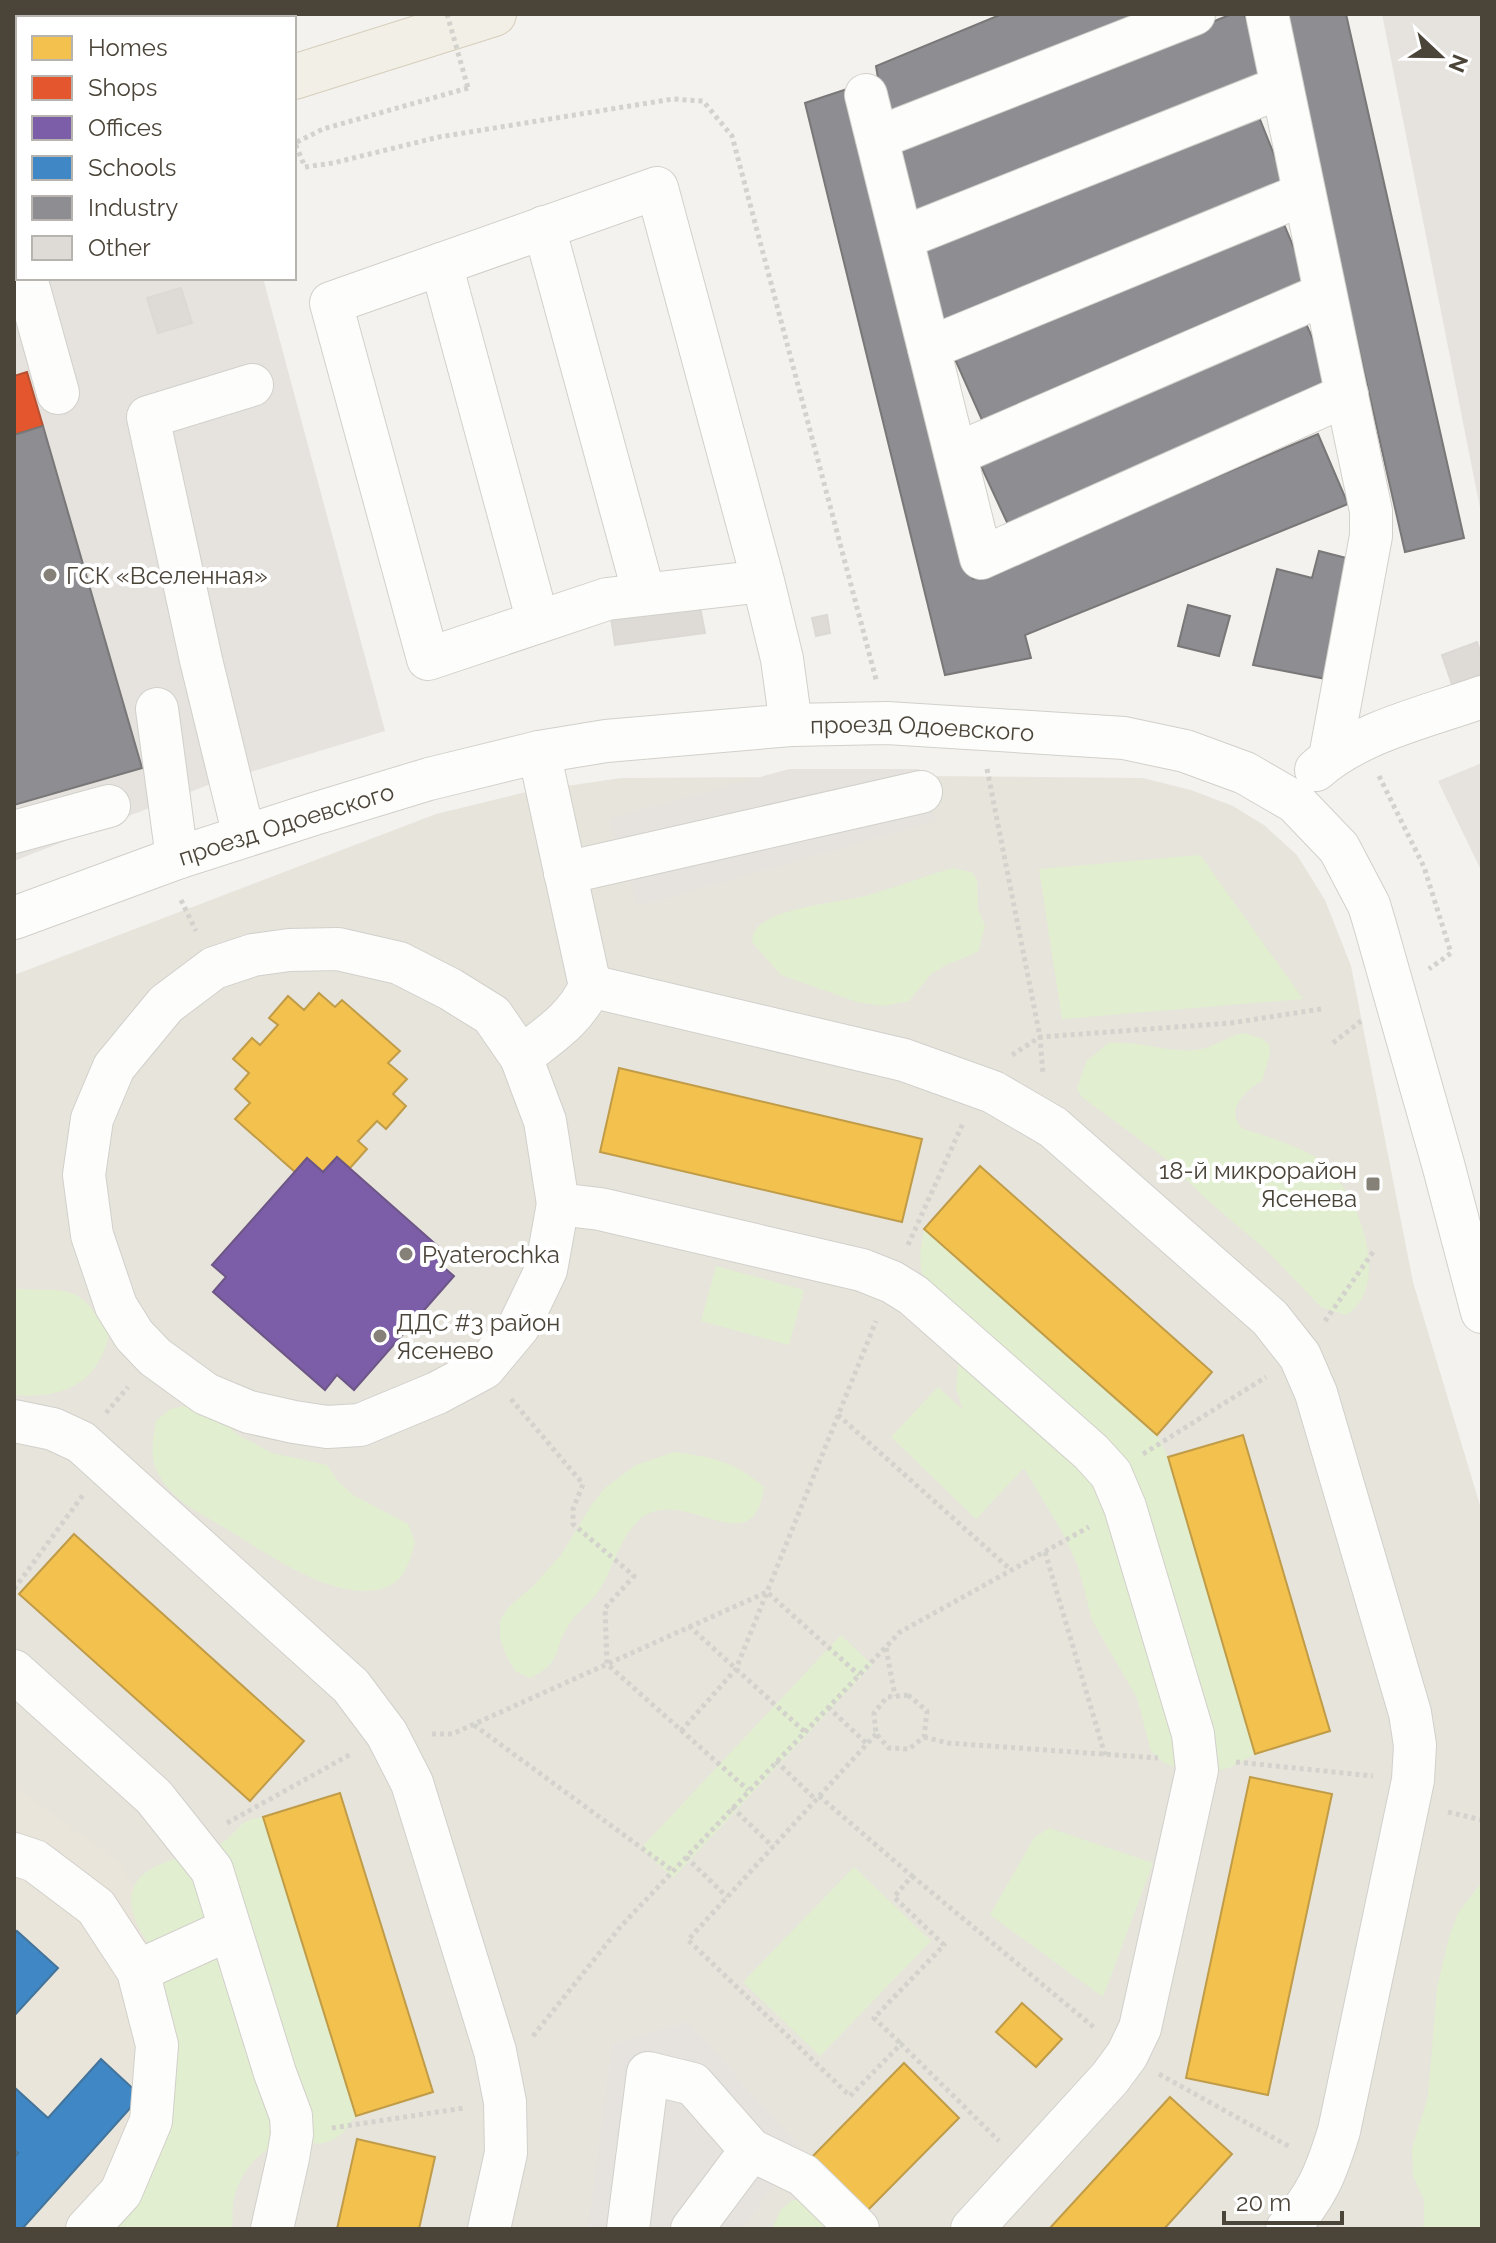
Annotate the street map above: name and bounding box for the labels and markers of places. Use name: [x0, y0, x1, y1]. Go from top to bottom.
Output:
place label: ГСК «Вселенная»: [66, 561, 268, 590]
marker: ГСК «Вселенная»: [41, 566, 59, 584]
place label: 18-й микрорайон Ясенева: [1159, 1156, 1357, 1213]
marker: 18-й микрорайон Ясенева: [1364, 1175, 1382, 1193]
place label: Pyaterochka: [422, 1240, 560, 1269]
marker: Pyaterochka: [397, 1245, 415, 1263]
place label: ДДС #3 район Ясенево: [396, 1308, 560, 1365]
marker: ДДС #3 район Ясенево: [371, 1327, 389, 1345]

